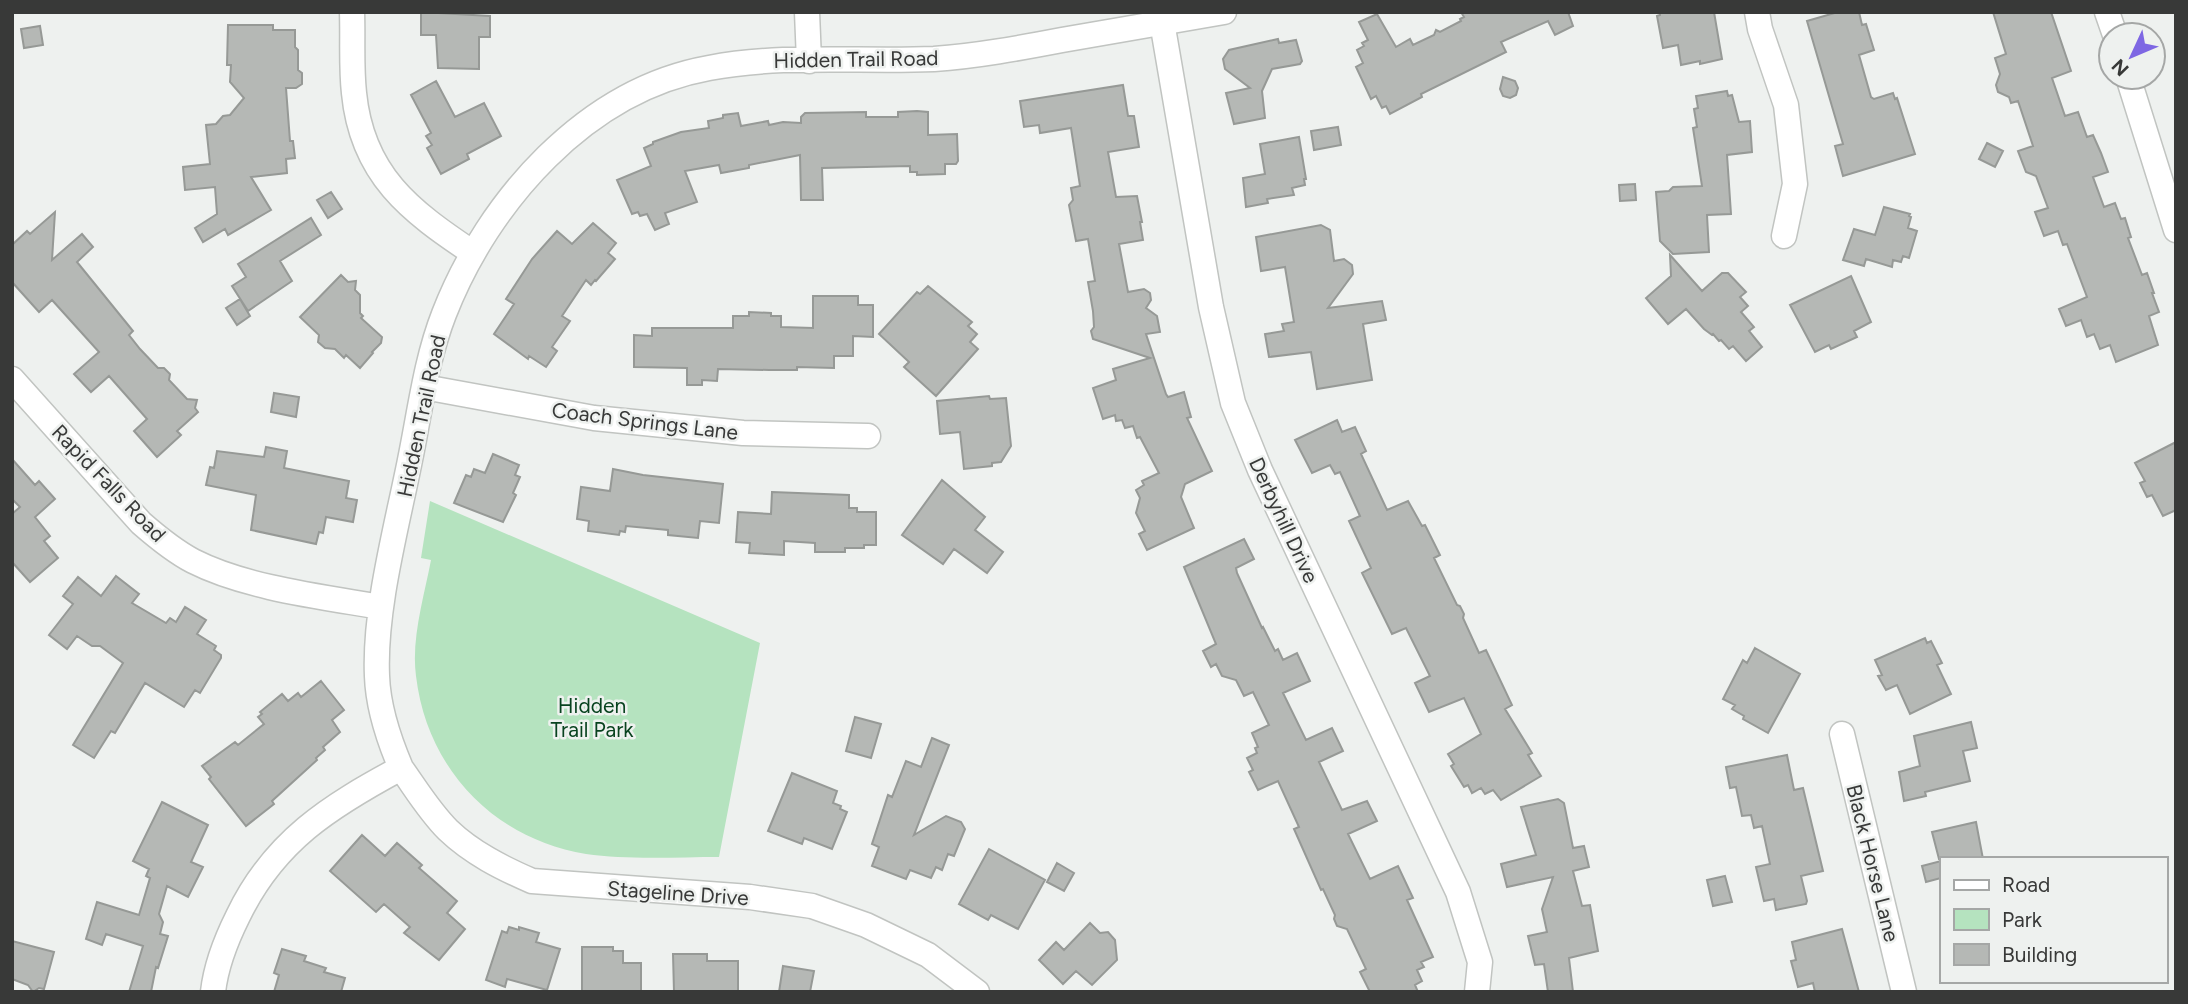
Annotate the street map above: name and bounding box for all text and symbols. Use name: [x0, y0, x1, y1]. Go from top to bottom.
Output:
north arrow: [2097, 21, 2167, 91]
street label: Hidden Trail Road: [773, 45, 939, 73]
text: N: [2107, 54, 2134, 81]
street label: Hidden Trail Road: [392, 333, 450, 499]
street label: Coach Springs Lane: [550, 397, 740, 445]
street label: Rapid Falls Road: [47, 419, 171, 547]
street label: Derbyhill Drive: [1244, 453, 1324, 587]
park label: Hidden Trail Park: [550, 693, 634, 742]
street label: Black Horse Lane: [1841, 782, 1905, 944]
legend: [1940, 857, 2167, 983]
text: Road: [2002, 872, 2050, 897]
street label: Stageline Drive: [606, 876, 750, 910]
text: Park: [2002, 907, 2043, 932]
text: Building: [2002, 942, 2077, 967]

